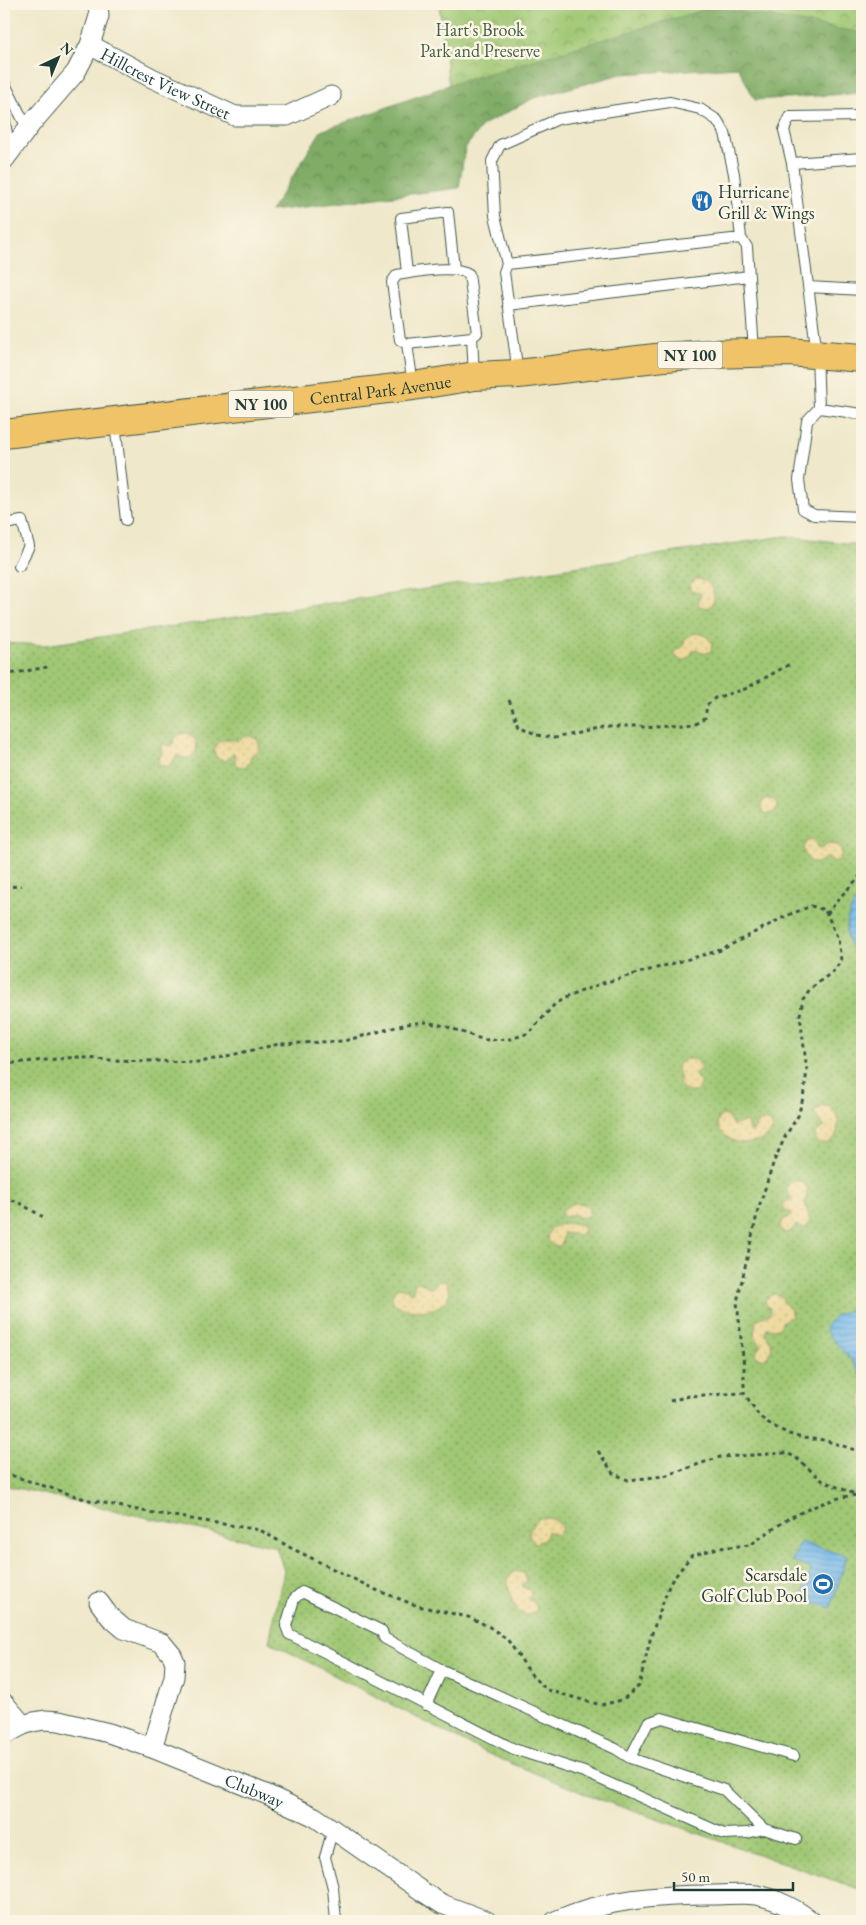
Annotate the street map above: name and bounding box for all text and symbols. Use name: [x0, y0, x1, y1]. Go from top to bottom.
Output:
park label: Hart's Brook Park and Preserve: [420, 18, 540, 62]
north arrow: [32, 32, 82, 82]
text: N: [57, 38, 78, 60]
street label: Hillcrest View Street: [97, 42, 235, 124]
place label: Hurricane Grill & Wings: [718, 180, 815, 224]
restaurant icon: Hurricane Grill & Wings: [690, 189, 714, 213]
road number: NY 100: [658, 342, 722, 368]
street label: Central Park Avenue: [308, 369, 453, 410]
road number: NY 100: [228, 390, 294, 418]
place label: Scarsdale Golf Club Pool: [701, 1563, 807, 1607]
sports icon: Scarsdale Golf Club Pool: [811, 1572, 835, 1596]
street label: Clubway: [221, 1767, 288, 1813]
scale bar: [674, 1860, 792, 1892]
text: 50 m: [681, 1867, 710, 1886]

